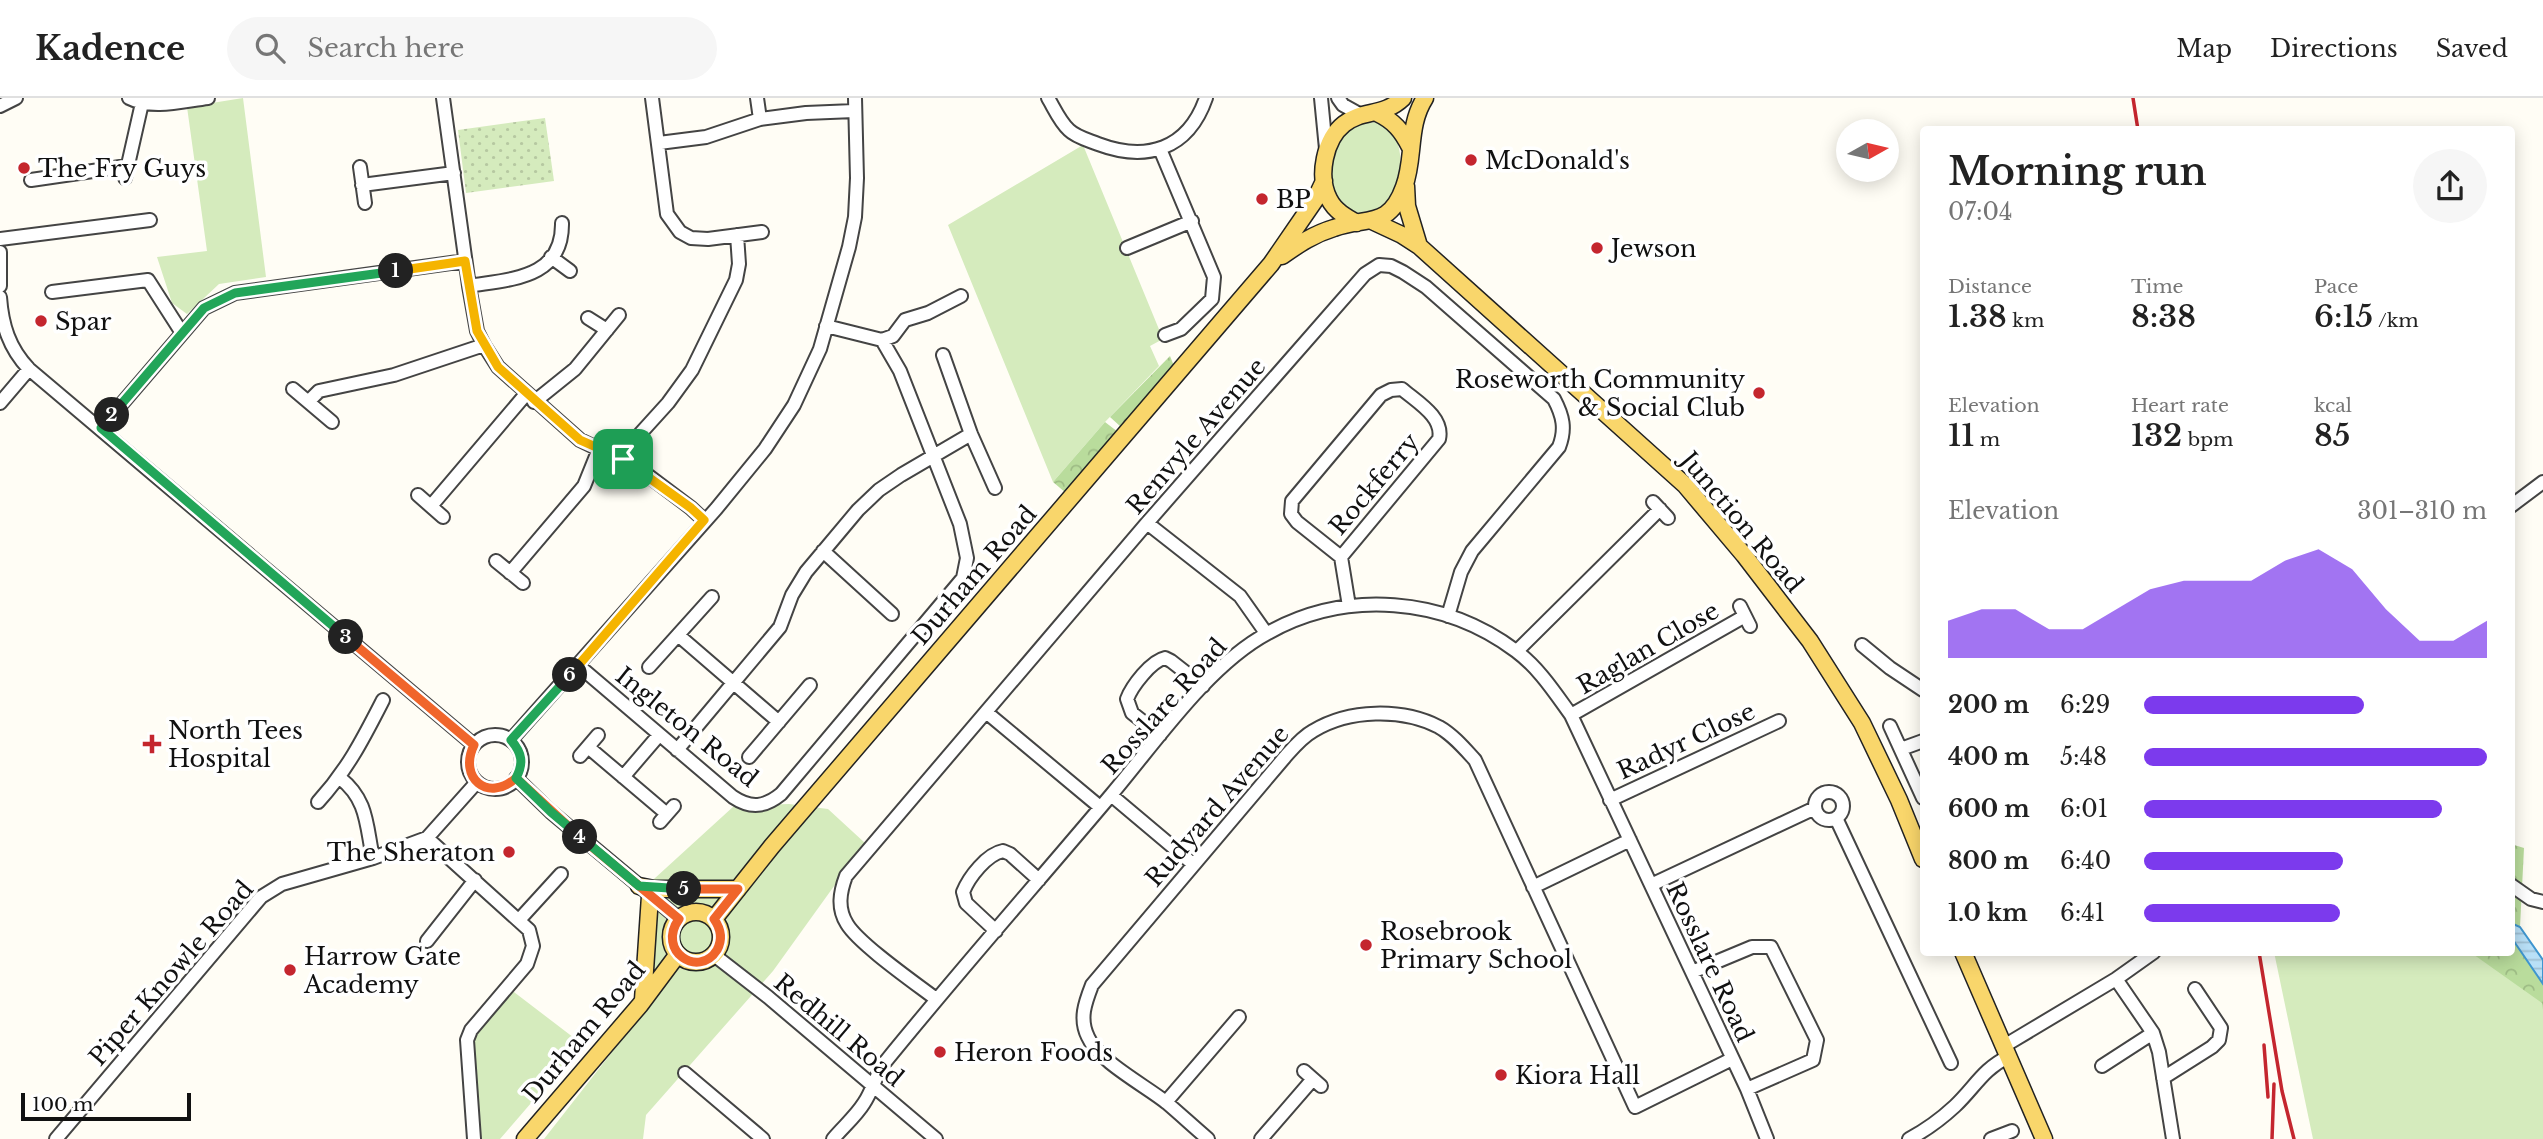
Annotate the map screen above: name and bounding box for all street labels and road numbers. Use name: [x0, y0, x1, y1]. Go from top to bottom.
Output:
street label: Renvyle Avenue: [1120, 352, 1272, 520]
street label: Rockferry: [1323, 427, 1425, 541]
street label: Junction Road: [1673, 443, 1809, 598]
street label: Durham Road: [906, 499, 1042, 651]
street label: Raglan Close: [1572, 596, 1724, 700]
street label: Rosslare Road: [1095, 632, 1233, 780]
street label: Ingleton Road: [610, 661, 764, 793]
street label: Radyr Close: [1612, 696, 1760, 786]
street label: Rudyard Avenue: [1139, 719, 1295, 893]
street label: Piper Knowle Road: [83, 875, 259, 1071]
street label: Rosslare Road: [1660, 877, 1760, 1047]
street label: Durham Road: [517, 956, 651, 1108]
street label: Redhill Road: [768, 968, 910, 1092]

